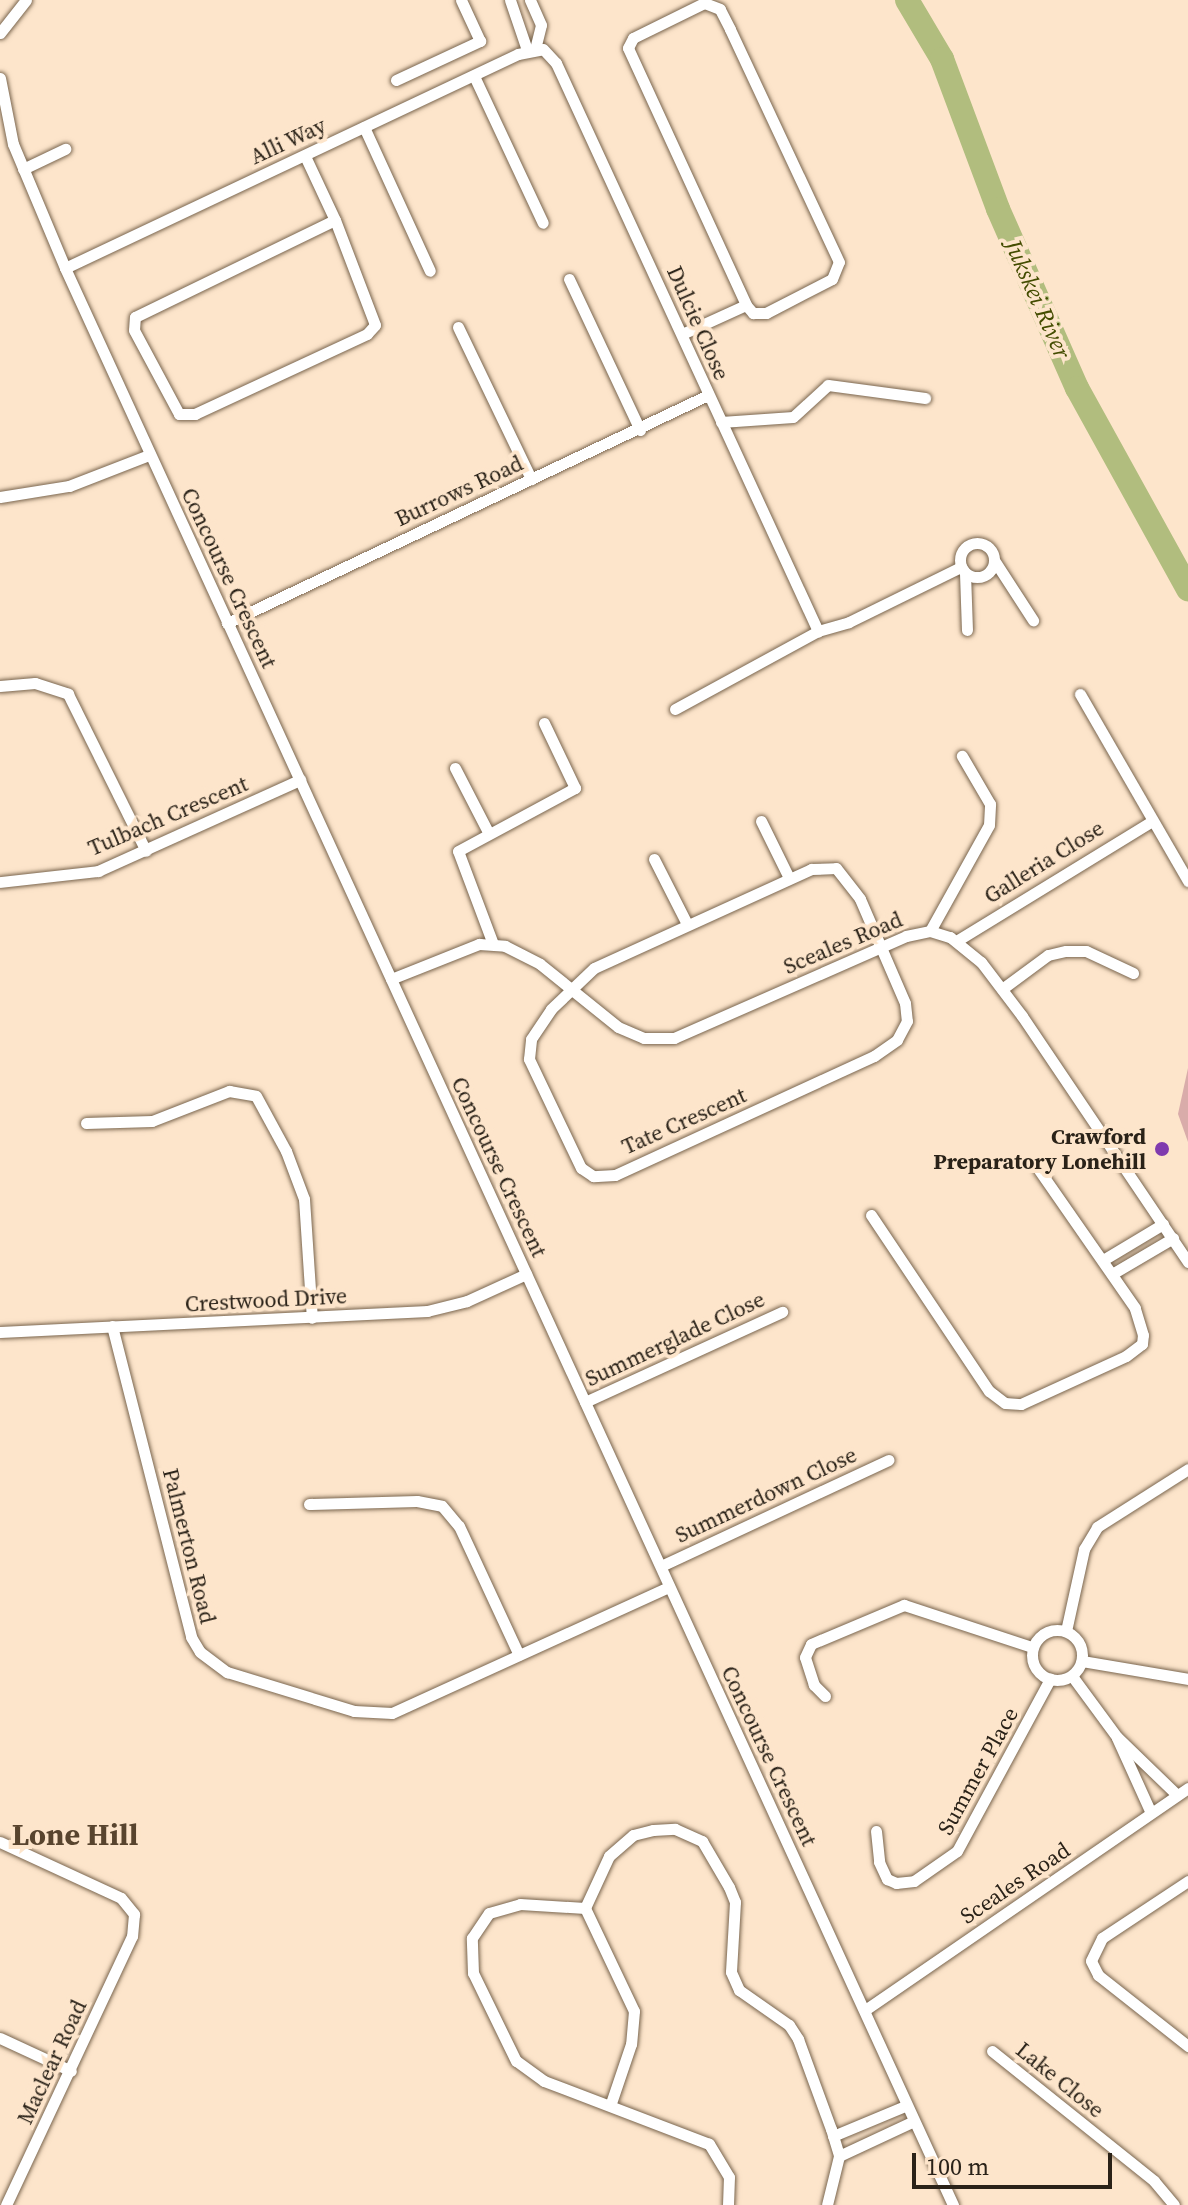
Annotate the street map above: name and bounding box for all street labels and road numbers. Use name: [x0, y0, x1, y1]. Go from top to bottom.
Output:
street label: Alli Way: [246, 112, 330, 170]
street label: Dulcie Close: [661, 262, 735, 384]
street label: Burrows Road: [391, 450, 527, 532]
street label: Concourse Crescent: [176, 484, 282, 672]
street label: Tulbach Crescent: [84, 770, 252, 862]
street label: Galleria Close: [979, 815, 1109, 909]
street label: Sceales Road: [780, 906, 906, 980]
street label: Concourse Crescent: [446, 1073, 552, 1261]
street label: Tate Crescent: [618, 1082, 750, 1160]
street label: Crestwood Drive: [184, 1283, 348, 1317]
street label: Summerglade Close: [581, 1286, 769, 1392]
street label: Summerdown Close: [671, 1441, 861, 1549]
street label: Palmerton Road: [157, 1466, 221, 1626]
street label: Concourse Crescent: [716, 1662, 822, 1850]
street label: Summer Place: [932, 1703, 1024, 1839]
street label: Sceales Road: [955, 1837, 1075, 1929]
street label: Maclear Road: [12, 1996, 92, 2128]
street label: Lake Close: [1011, 2037, 1109, 2123]

